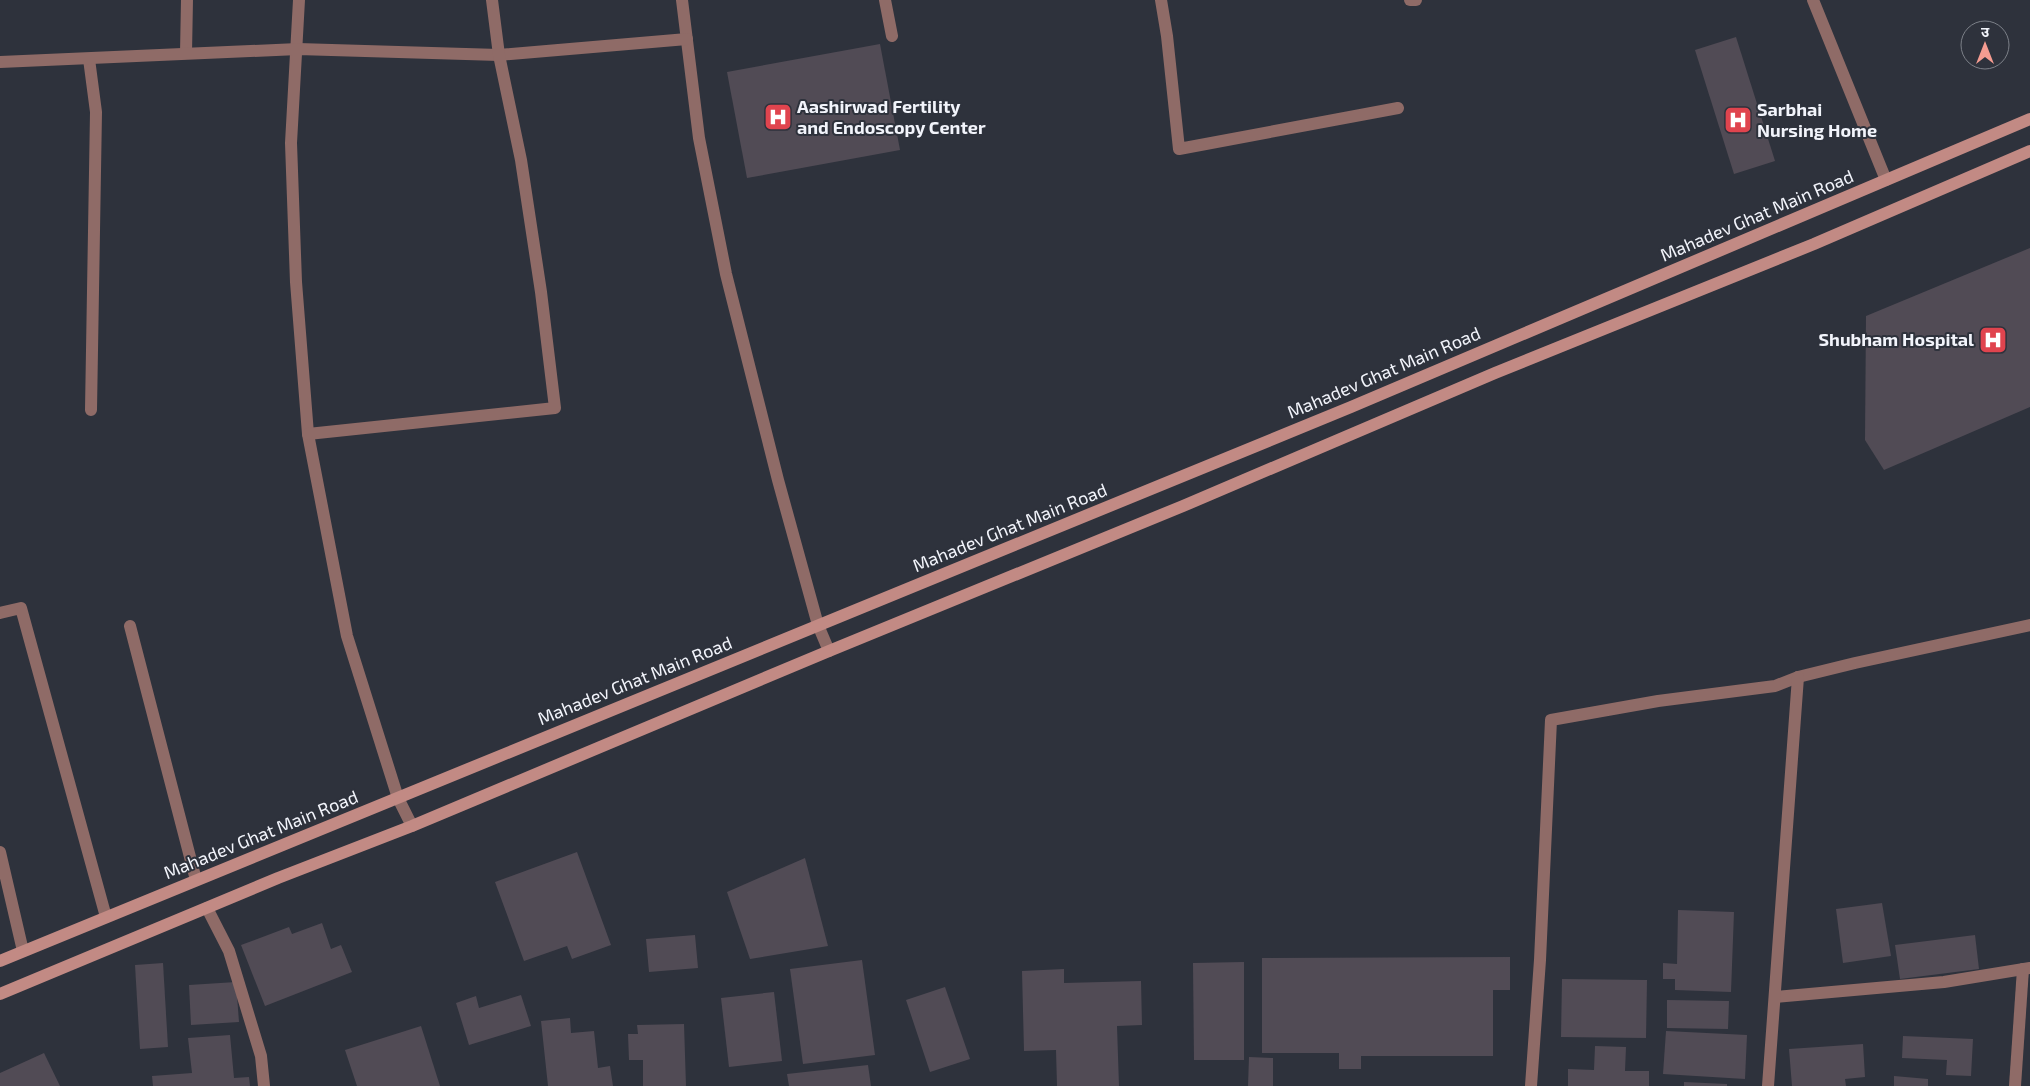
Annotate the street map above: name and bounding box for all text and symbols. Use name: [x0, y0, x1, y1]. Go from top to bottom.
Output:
north arrow: [1960, 20, 2010, 70]
text: उ: [1981, 23, 1990, 40]
place label: Aashirwad Fertility and Endoscopy Center: [797, 95, 986, 138]
place label: Sarbhai Nursing Home: [1757, 98, 1877, 141]
hospital icon: Aashirwad Fertility and Endoscopy Center: [763, 102, 793, 132]
hospital icon: Sarbhai Nursing Home: [1723, 105, 1753, 135]
street label: Mahadev Ghat Main Road: [1657, 164, 1856, 266]
street label: Mahadev Ghat Main Road: [1284, 321, 1483, 423]
hospital icon: Shubham Hospital: [1978, 325, 2008, 355]
place label: Shubham Hospital: [1819, 328, 1974, 350]
street label: Mahadev Ghat Main Road: [909, 478, 1110, 576]
street label: Mahadev Ghat Main Road: [534, 631, 735, 729]
street label: Mahadev Ghat Main Road: [160, 785, 361, 883]

